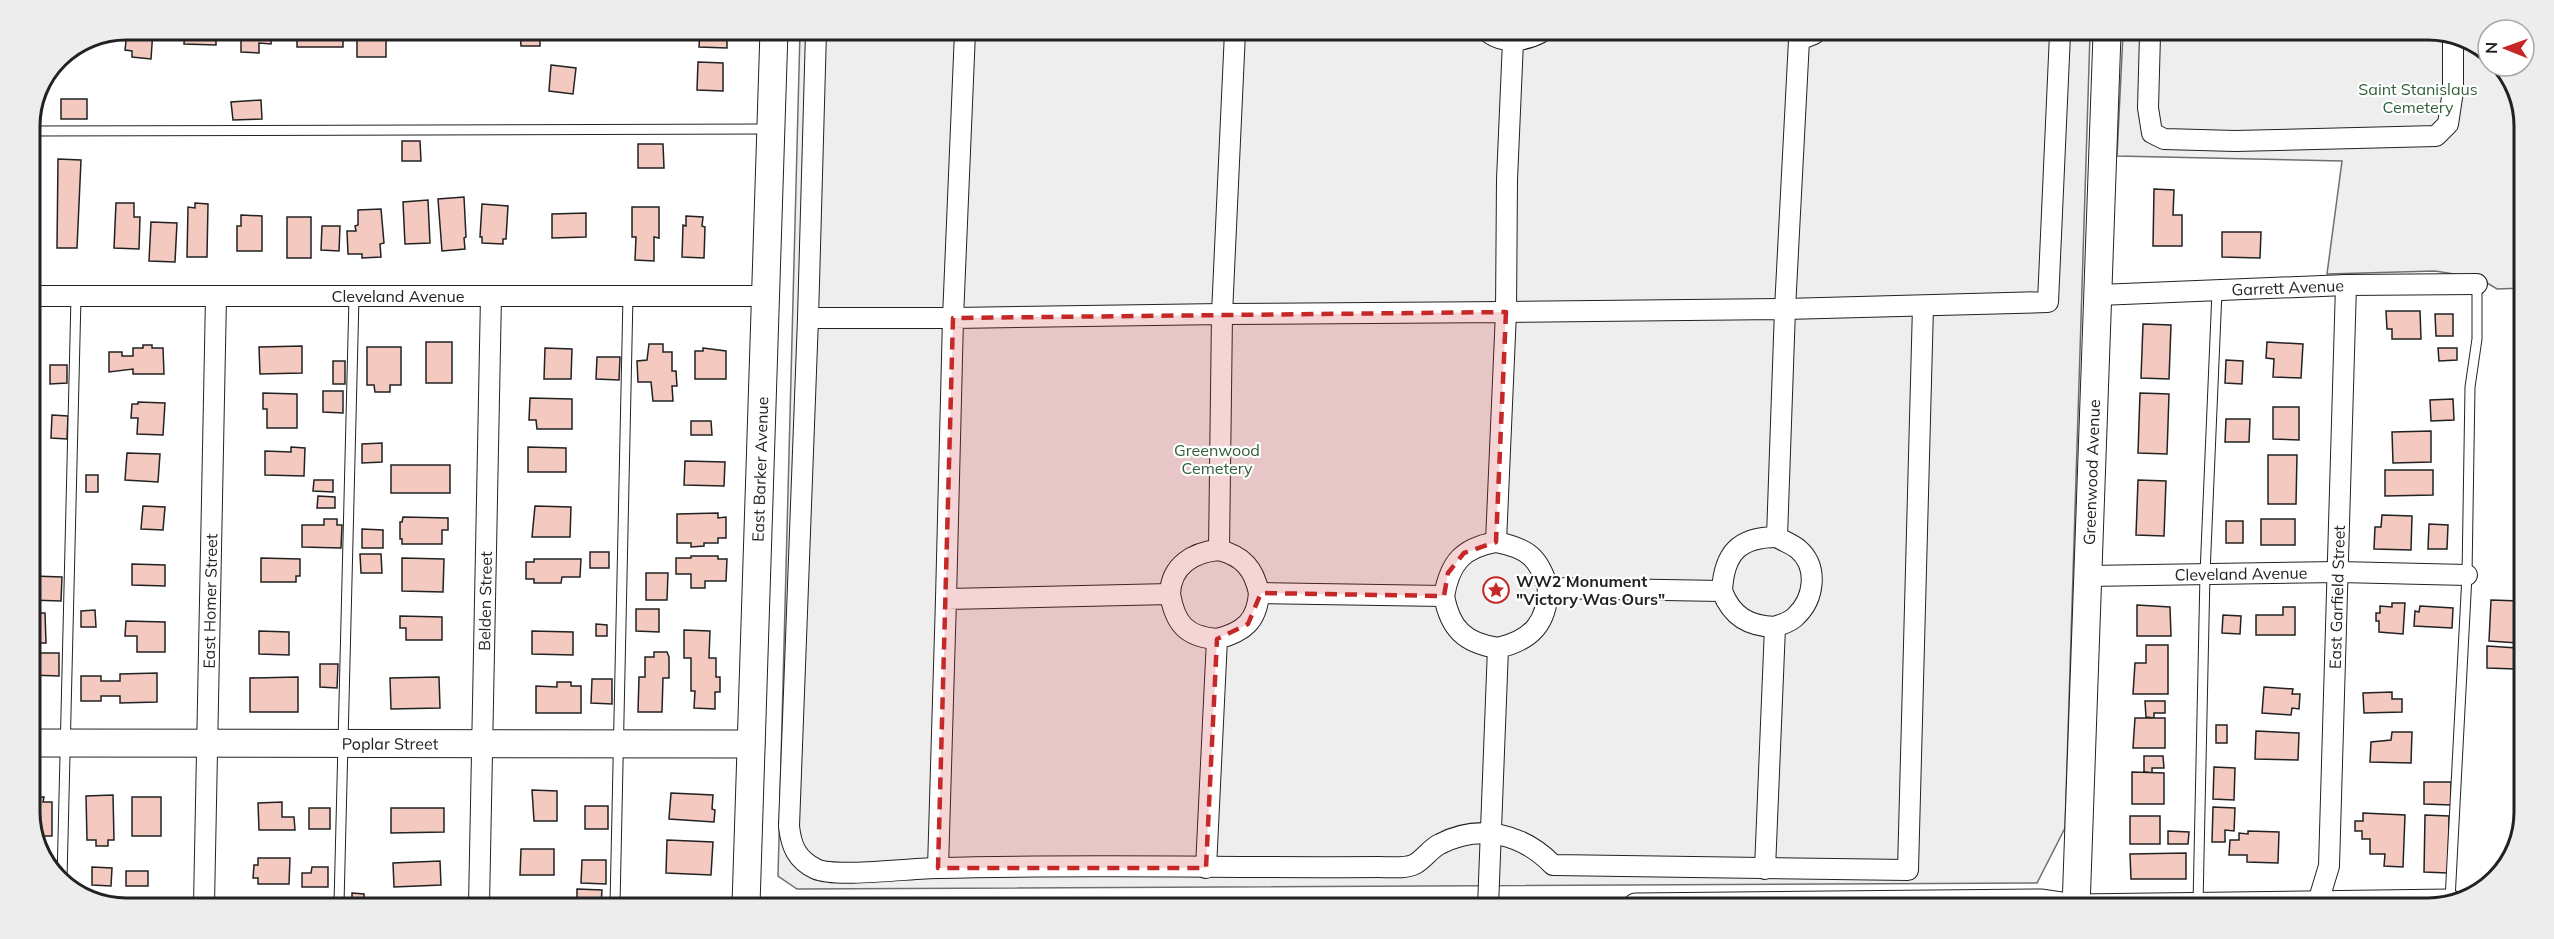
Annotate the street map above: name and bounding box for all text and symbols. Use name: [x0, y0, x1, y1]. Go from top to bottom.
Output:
north arrow: [2476, 18, 2536, 78]
text: N: [2481, 42, 2501, 54]
park label: Saint Stanislaus Cemetery: [2358, 79, 2478, 117]
street label: Garrett Avenue: [2231, 275, 2344, 300]
street label: Cleveland Avenue: [332, 286, 464, 306]
street label: East Barker Avenue: [748, 396, 772, 542]
street label: Greenwood Avenue: [2079, 399, 2104, 545]
park label: Greenwood Cemetery: [1174, 440, 1260, 478]
street label: East Garfield Street: [2325, 524, 2349, 669]
street label: East Homer Street: [199, 533, 221, 669]
street label: Belden Street: [474, 551, 496, 651]
street label: Cleveland Avenue: [2174, 563, 2308, 585]
place label: WW2 Monument "Victory Was Ours": [1516, 571, 1665, 609]
place icon: WW2 Monument "Victory Was Ours": [1481, 575, 1511, 605]
street label: Poplar Street: [342, 733, 439, 754]

